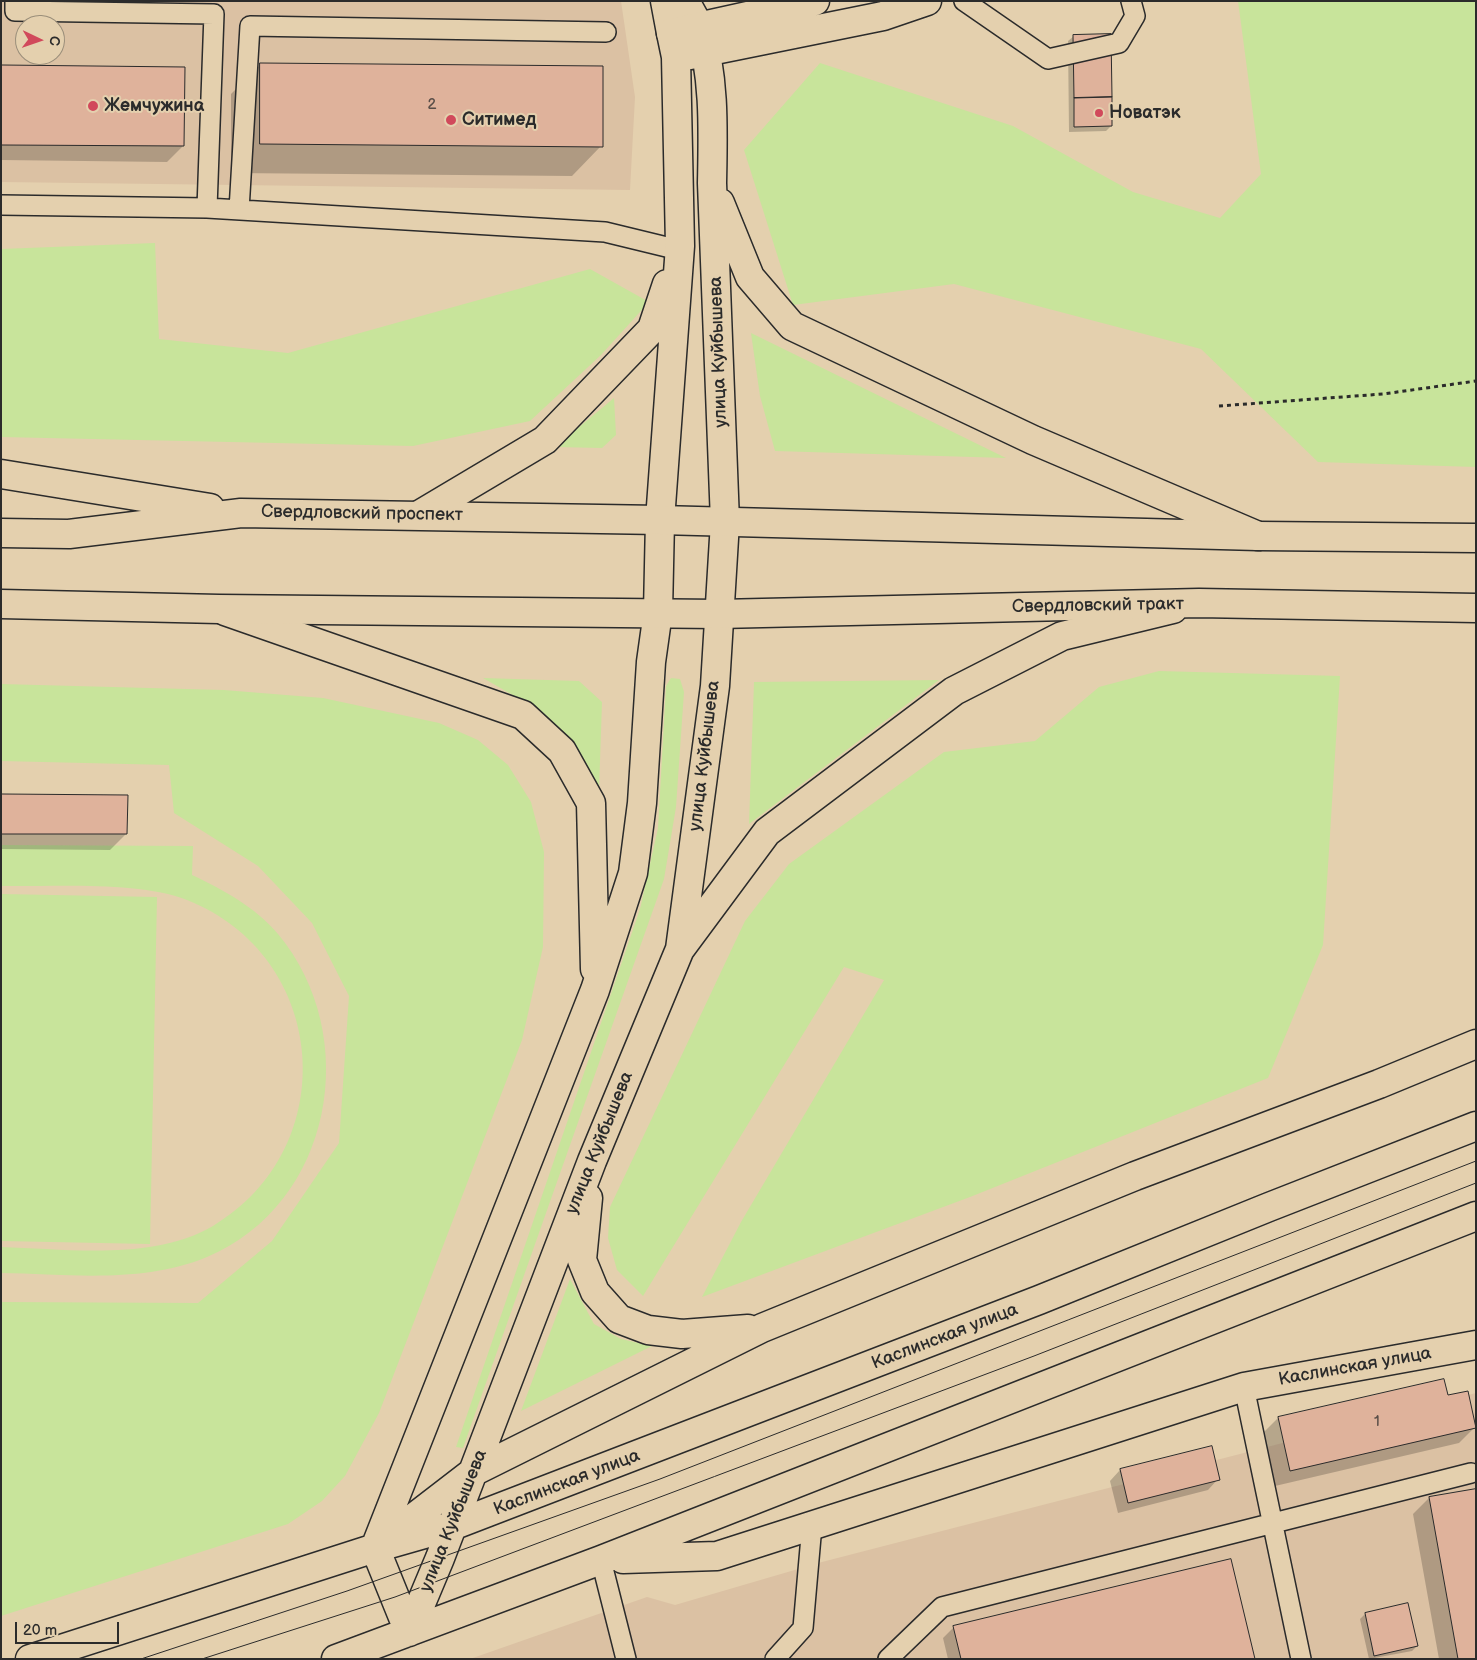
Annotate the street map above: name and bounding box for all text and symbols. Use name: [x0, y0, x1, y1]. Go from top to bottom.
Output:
north arrow: [15, 15, 65, 65]
text: С: [46, 35, 63, 46]
place label: Жемчужина: [104, 95, 204, 117]
house number: 2: [428, 96, 436, 114]
marker: Жемчужина: [86, 99, 100, 113]
place label: Новатэк: [1109, 102, 1180, 124]
marker: Новатэк: [1093, 107, 1105, 119]
place label: Ситимед: [462, 109, 536, 131]
marker: Ситимед: [444, 113, 458, 127]
street label: улица Куйбышева: [706, 276, 732, 428]
street label: Свердловский проспект: [261, 501, 463, 527]
street label: Свердловский тракт: [1012, 594, 1184, 618]
street label: улица Куйбышева: [685, 679, 725, 833]
street label: улица Куйбышева: [562, 1069, 638, 1217]
street label: Каслинская улица: [869, 1299, 1021, 1375]
street label: Каслинская улица: [1277, 1343, 1433, 1391]
house number: 1: [1374, 1413, 1380, 1431]
street label: Каслинская улица: [491, 1445, 643, 1521]
street label: улица Куйбышева: [416, 1447, 492, 1595]
scale bar: [18, 1612, 121, 1644]
text: 20 m: [23, 1621, 57, 1640]

